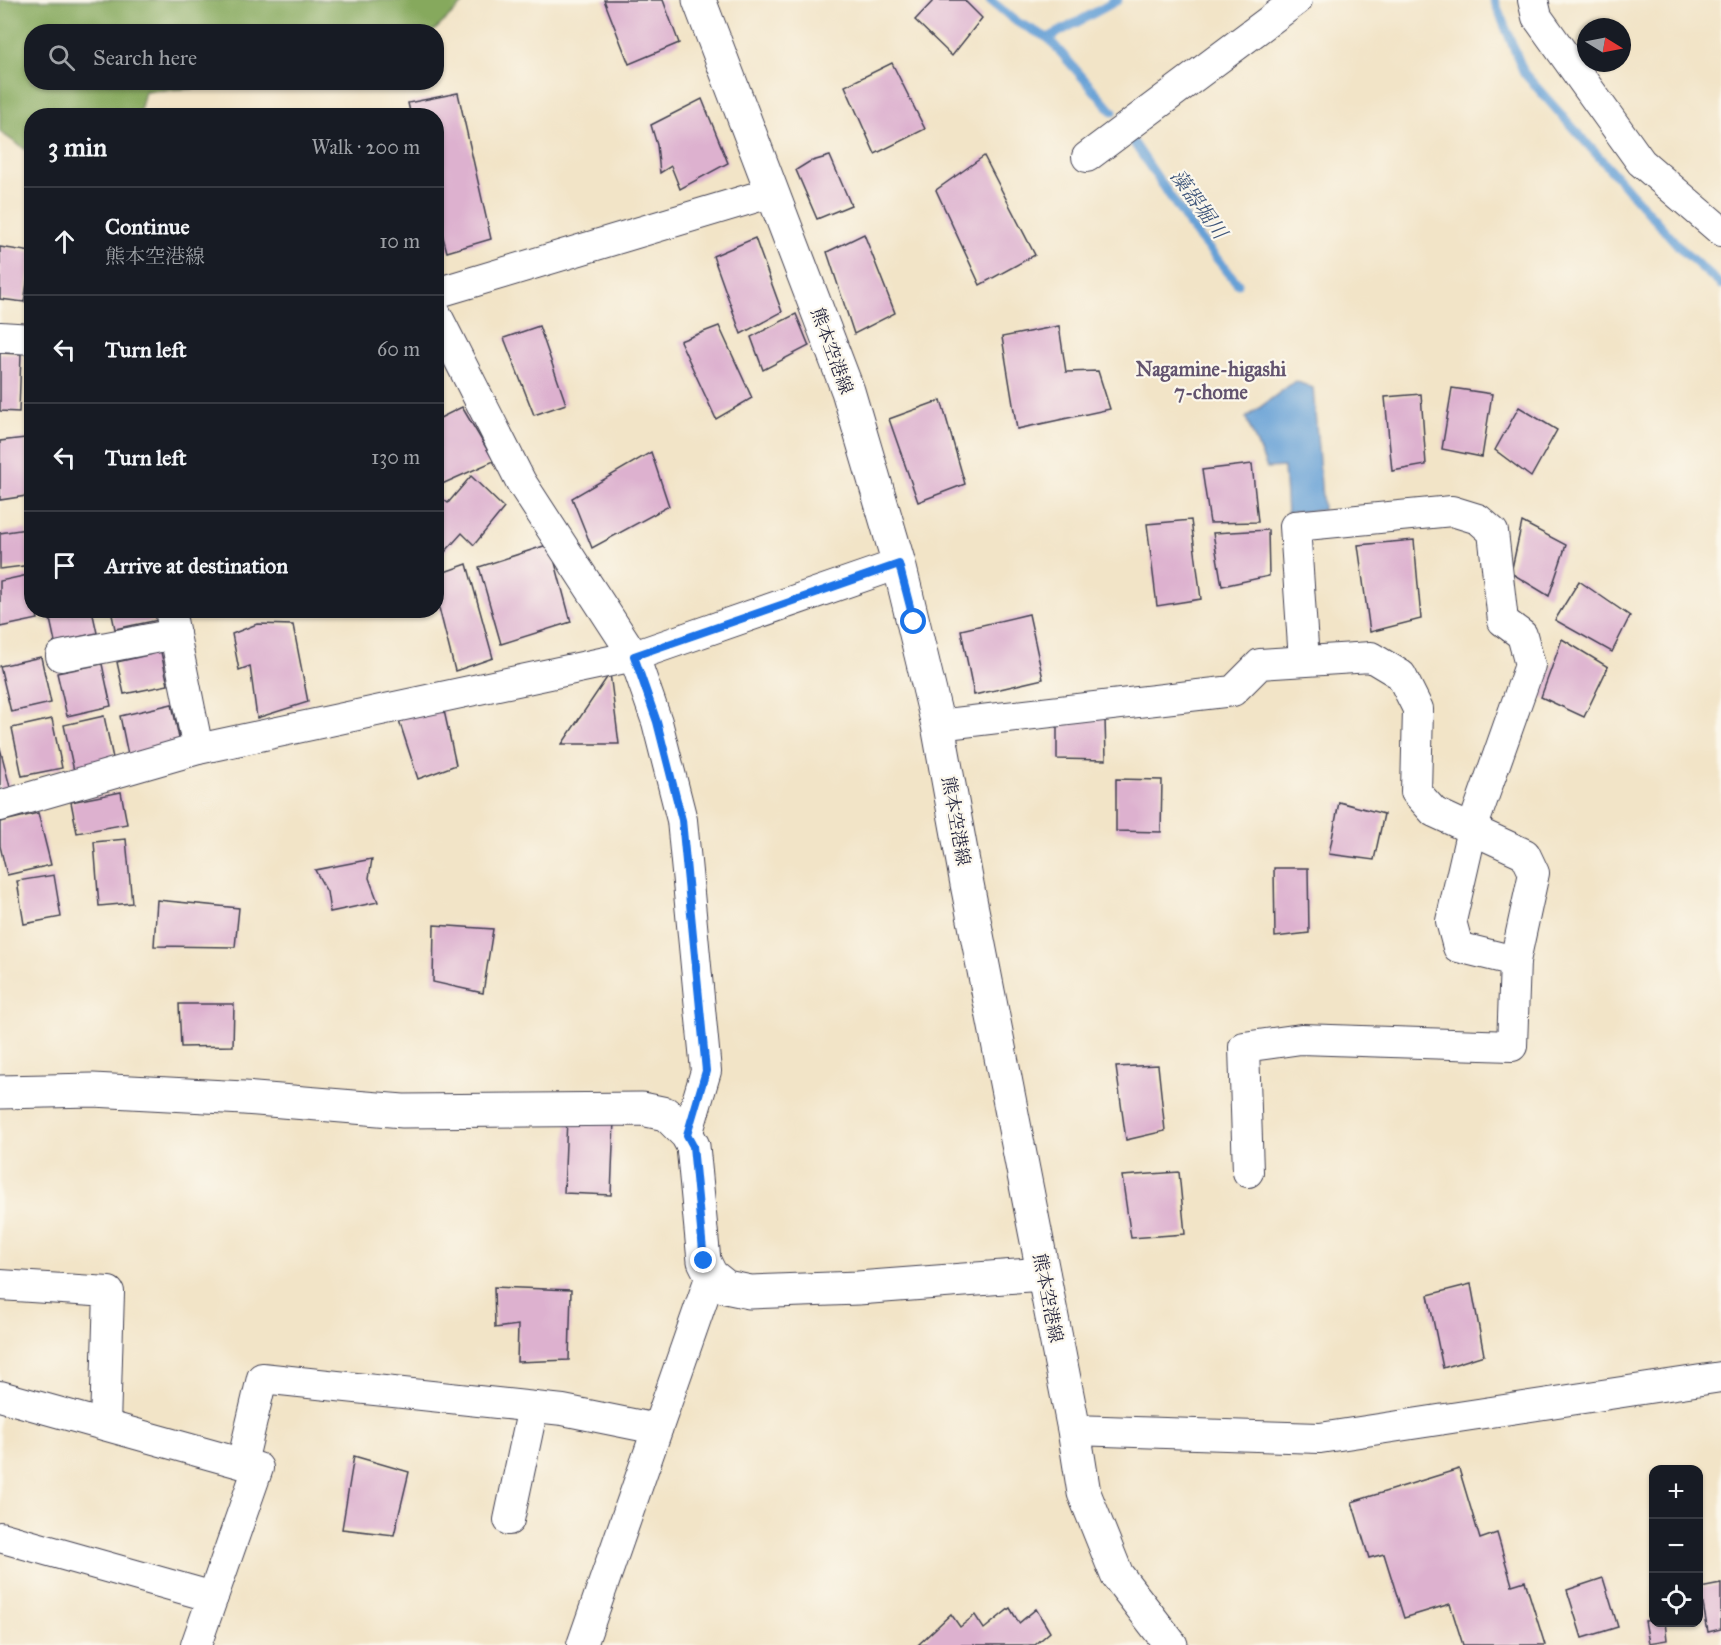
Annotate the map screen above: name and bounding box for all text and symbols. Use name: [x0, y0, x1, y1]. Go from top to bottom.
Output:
north arrow: [1577, 18, 1631, 72]
search box: [24, 24, 444, 90]
icon: search: [45, 41, 78, 74]
text: Search here: [93, 44, 197, 71]
text: 3 min: [48, 131, 107, 163]
text: Walk · 200 m: [312, 135, 420, 159]
water label: 藻器堀川: [1166, 165, 1233, 245]
text: Continue: [105, 213, 190, 240]
icon: ahead: [48, 225, 81, 258]
text: 10 m: [379, 229, 420, 253]
text: 熊本空港線: [105, 244, 205, 268]
street label: 熊本空港線: [806, 305, 858, 397]
icon: left: [48, 333, 81, 366]
text: Turn left: [105, 336, 187, 363]
text: 60 m: [377, 337, 420, 361]
district label: Nagamine-higashi 7-chome: [1136, 357, 1287, 404]
icon: left: [48, 441, 81, 474]
text: Turn left: [105, 444, 187, 471]
text: 130 m: [371, 445, 420, 469]
icon: arrive: [48, 549, 81, 582]
text: Arrive at destination: [105, 552, 288, 579]
route start: [900, 608, 926, 634]
street label: 熊本空港線: [937, 775, 975, 867]
route end: [690, 1247, 716, 1273]
street label: 熊本空港線: [1029, 1252, 1067, 1344]
map controls: [1649, 1465, 1703, 1627]
button: +: [1649, 1465, 1703, 1519]
button: −: [1649, 1519, 1703, 1573]
button: locate: [1649, 1573, 1703, 1627]

